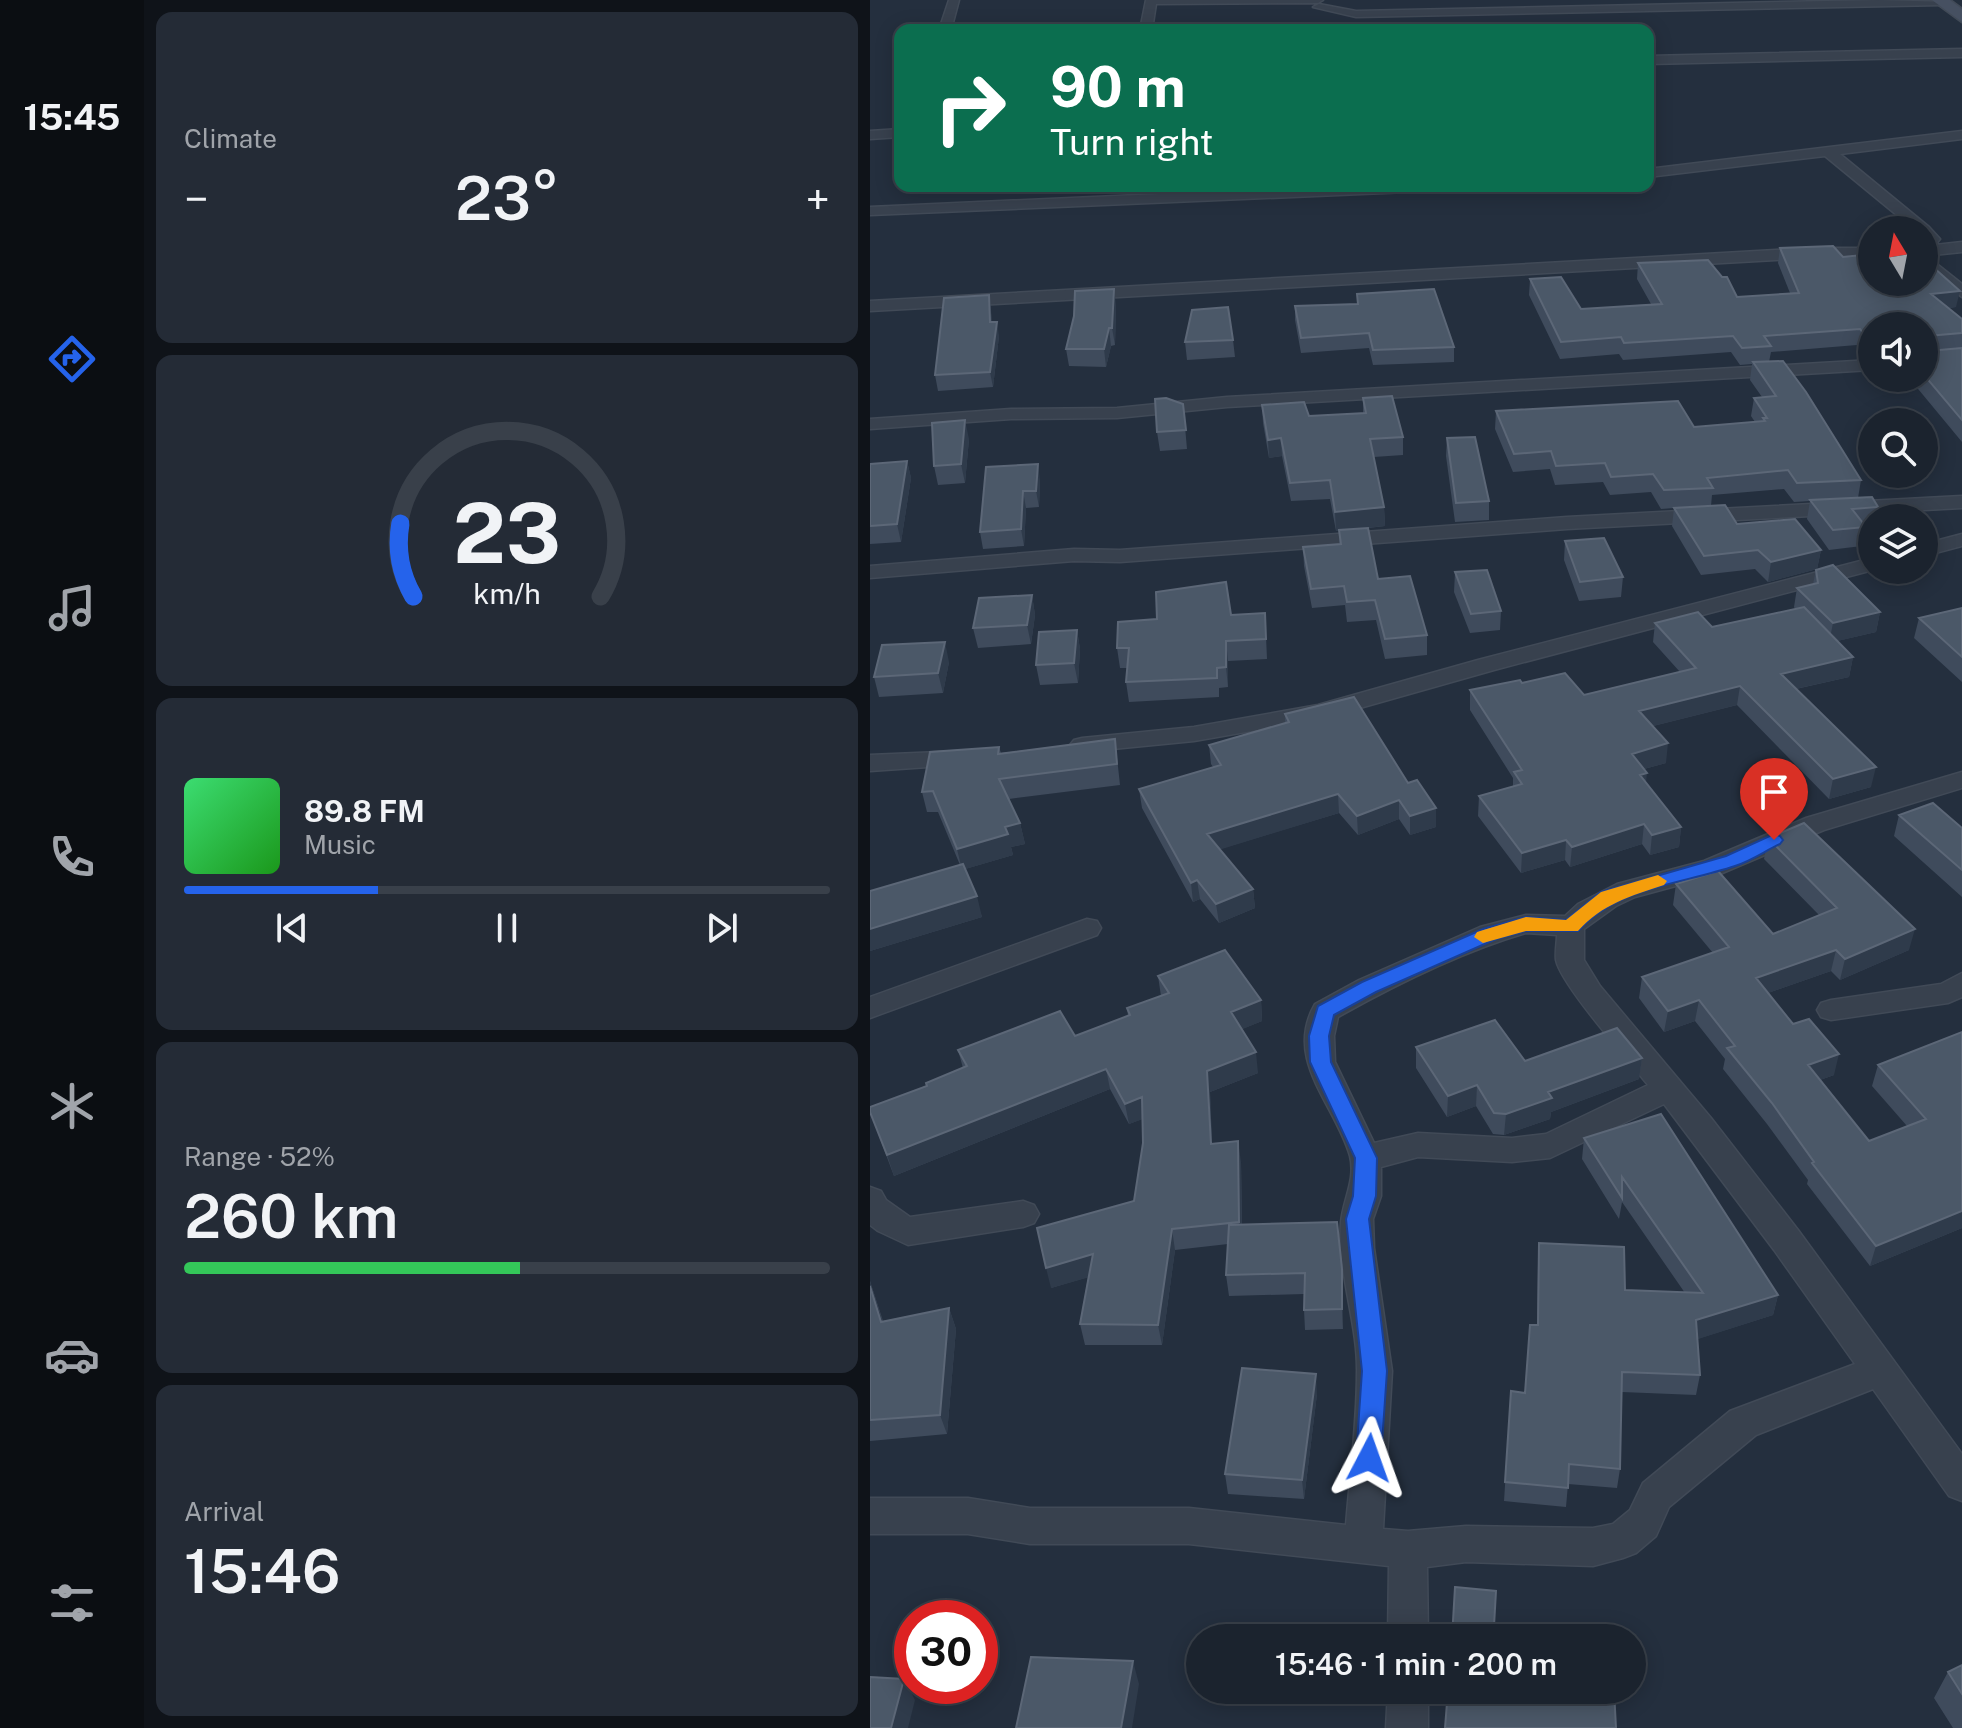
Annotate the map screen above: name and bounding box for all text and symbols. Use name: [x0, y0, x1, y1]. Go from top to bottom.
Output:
text: 90 m: [1050, 54, 1186, 120]
icon: right: [918, 56, 1022, 160]
text: 15:45: [24, 96, 120, 138]
text: Turn right: [1050, 121, 1213, 163]
text: Climate: [184, 123, 277, 154]
text: 23°: [455, 163, 559, 234]
text: −: [184, 173, 208, 225]
text: +: [806, 173, 830, 225]
north arrow: [1858, 216, 1938, 296]
map controls: [1858, 216, 1938, 584]
button: sound: [1858, 312, 1938, 392]
icon: directions: [44, 331, 100, 387]
button: search: [1858, 408, 1938, 488]
text: 23: [453, 483, 561, 581]
button: layers: [1858, 504, 1938, 584]
text: km/h: [473, 577, 541, 610]
icon: music: [44, 580, 100, 636]
pin: [1740, 758, 1808, 840]
icon: arrive: [1752, 770, 1796, 814]
text: 89.8 FM: [304, 793, 425, 829]
icon: phone: [44, 829, 100, 885]
text: Music: [304, 829, 376, 860]
icon: previous: [270, 906, 314, 950]
icon: pause: [485, 906, 529, 950]
icon: next: [700, 906, 744, 950]
icon: climate: [44, 1078, 100, 1134]
text: Range · 52%: [184, 1141, 335, 1172]
text: 260 km: [184, 1181, 398, 1252]
icon: car: [44, 1327, 100, 1383]
position arrow: [1327, 1416, 1411, 1500]
text: Arrival: [184, 1496, 264, 1527]
text: 15:46: [184, 1536, 341, 1607]
icon: filters: [44, 1575, 100, 1631]
speed limit sign: 30: [894, 1600, 998, 1704]
text: 15:46 · 1 min · 200 m: [1275, 1646, 1557, 1682]

